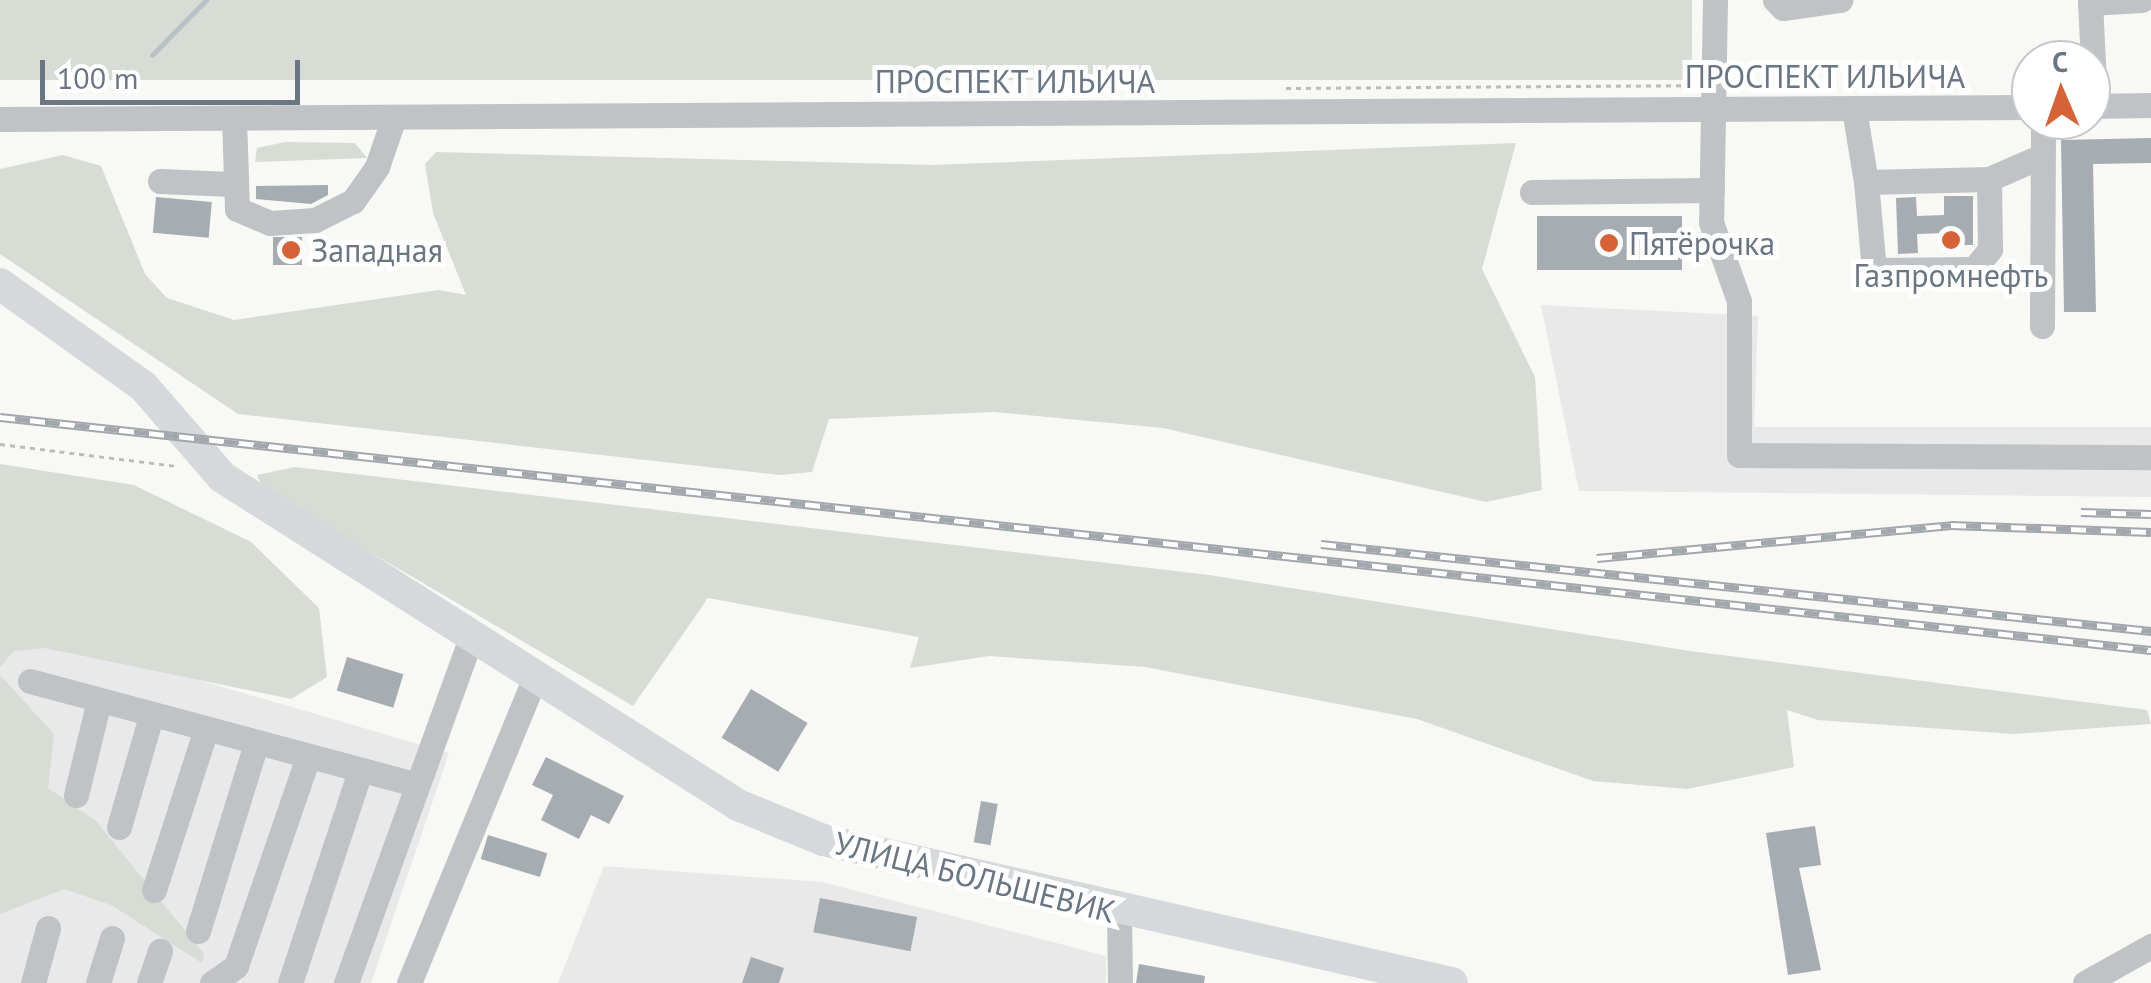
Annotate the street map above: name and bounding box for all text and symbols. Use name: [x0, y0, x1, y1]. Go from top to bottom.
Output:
scale bar: [45, 40, 305, 102]
north arrow: [2011, 40, 2111, 140]
text: С: [2052, 43, 2068, 80]
street label: ПРОСПЕКТ ИЛЬИЧА: [1684, 57, 1966, 95]
text: 100 m: [57, 58, 138, 97]
street label: ПРОСПЕКТ ИЛЬИЧА: [874, 62, 1156, 100]
place label: Пятёрочка: [1629, 224, 1775, 262]
marker: Газпромнефть: [1940, 229, 1962, 251]
place label: Западная: [311, 231, 443, 269]
marker: Пятёрочка: [1598, 232, 1620, 254]
marker: Западная: [280, 239, 302, 261]
place label: Газпромнефть: [1854, 256, 2048, 294]
street label: УЛИЦА БОЛЬШЕВИК: [830, 823, 1120, 931]

